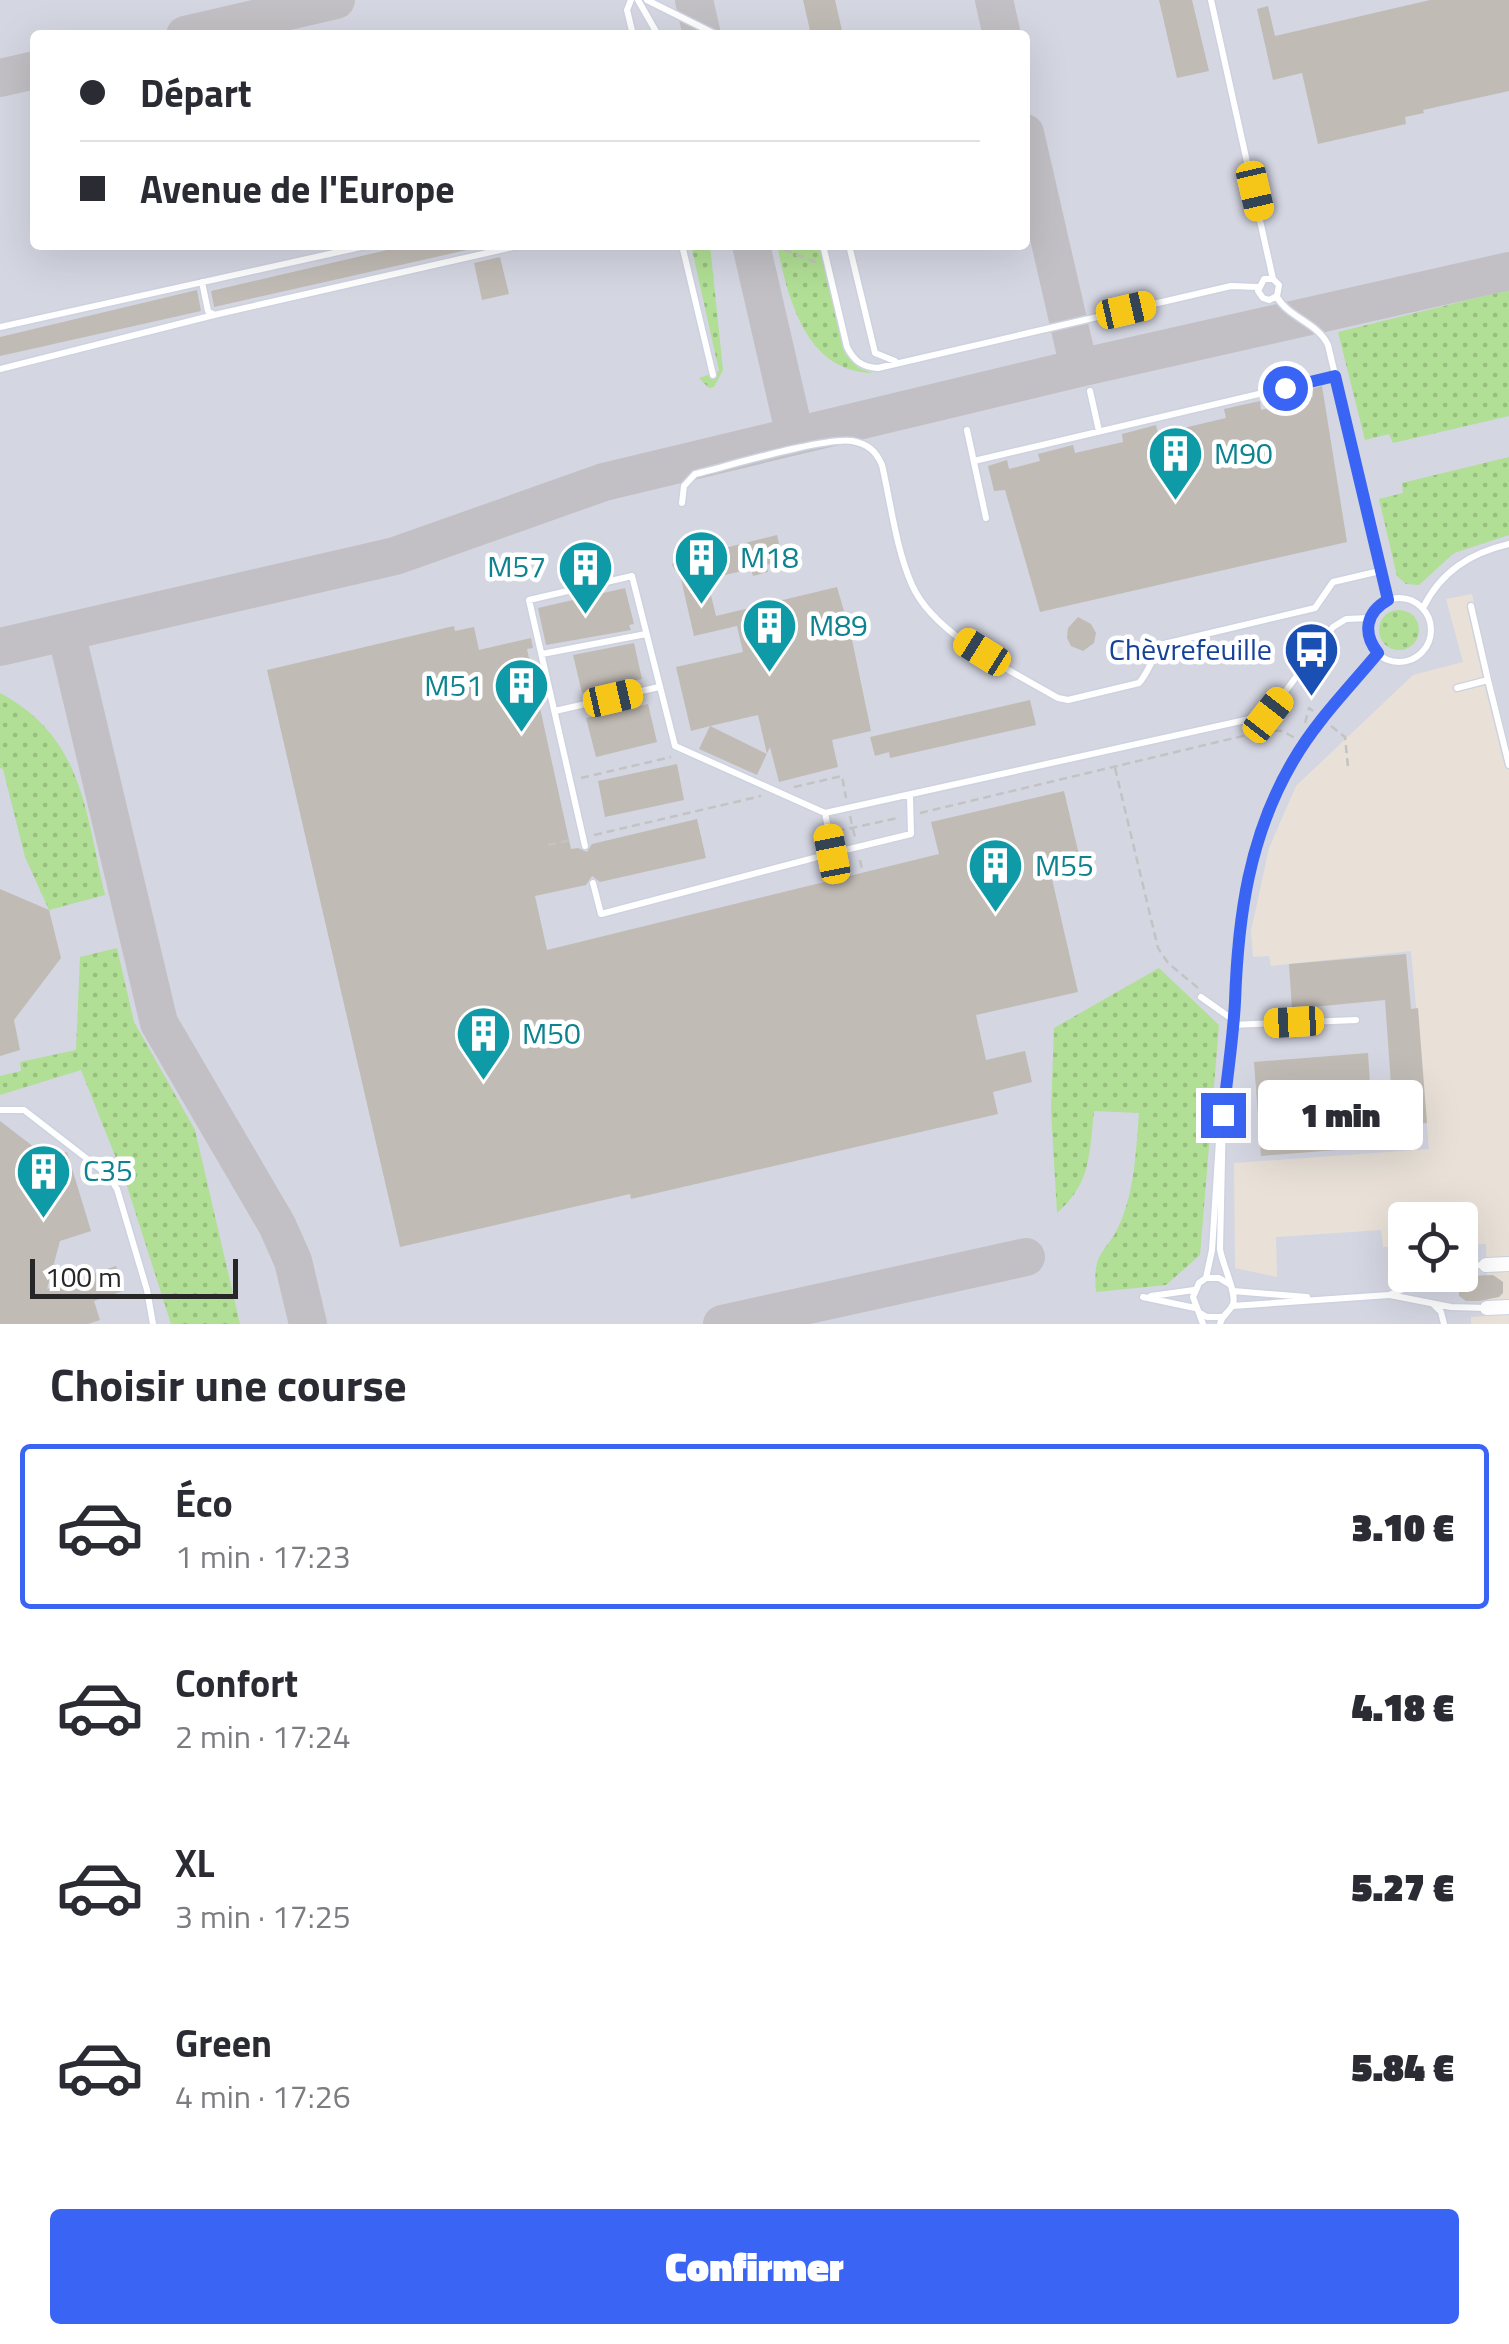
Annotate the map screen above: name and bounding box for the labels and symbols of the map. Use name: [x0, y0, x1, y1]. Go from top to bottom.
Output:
car: [1234, 158, 1276, 224]
car: [1093, 289, 1159, 331]
route start: [1263, 366, 1308, 411]
building icon: M90: [1145, 424, 1205, 503]
place label: M90: [1214, 430, 1273, 476]
building icon: M18: [671, 528, 731, 607]
place label: M18: [740, 534, 799, 580]
building icon: M57: [555, 537, 615, 616]
place label: M57: [487, 543, 546, 589]
building icon: M89: [740, 596, 800, 675]
place label: M89: [809, 602, 868, 648]
bus stop icon: Chèvrefeuille: [1281, 620, 1341, 699]
car: [949, 623, 1015, 681]
place label: Chèvrefeuille: [1109, 626, 1272, 672]
building icon: M51: [492, 656, 552, 735]
place label: M51: [424, 662, 483, 708]
car: [580, 677, 646, 719]
car: [1238, 682, 1298, 748]
car: [812, 822, 852, 886]
building icon: M55: [966, 836, 1026, 915]
place label: M55: [1035, 842, 1094, 888]
building icon: M50: [453, 1004, 513, 1083]
car: [1263, 1005, 1325, 1039]
place label: M50: [522, 1010, 581, 1056]
callout: 1 min: [1258, 1080, 1423, 1150]
route end: [1201, 1093, 1246, 1138]
building icon: C35: [14, 1141, 74, 1220]
place label: C35: [83, 1147, 133, 1193]
scale bar: [30, 1254, 238, 1298]

